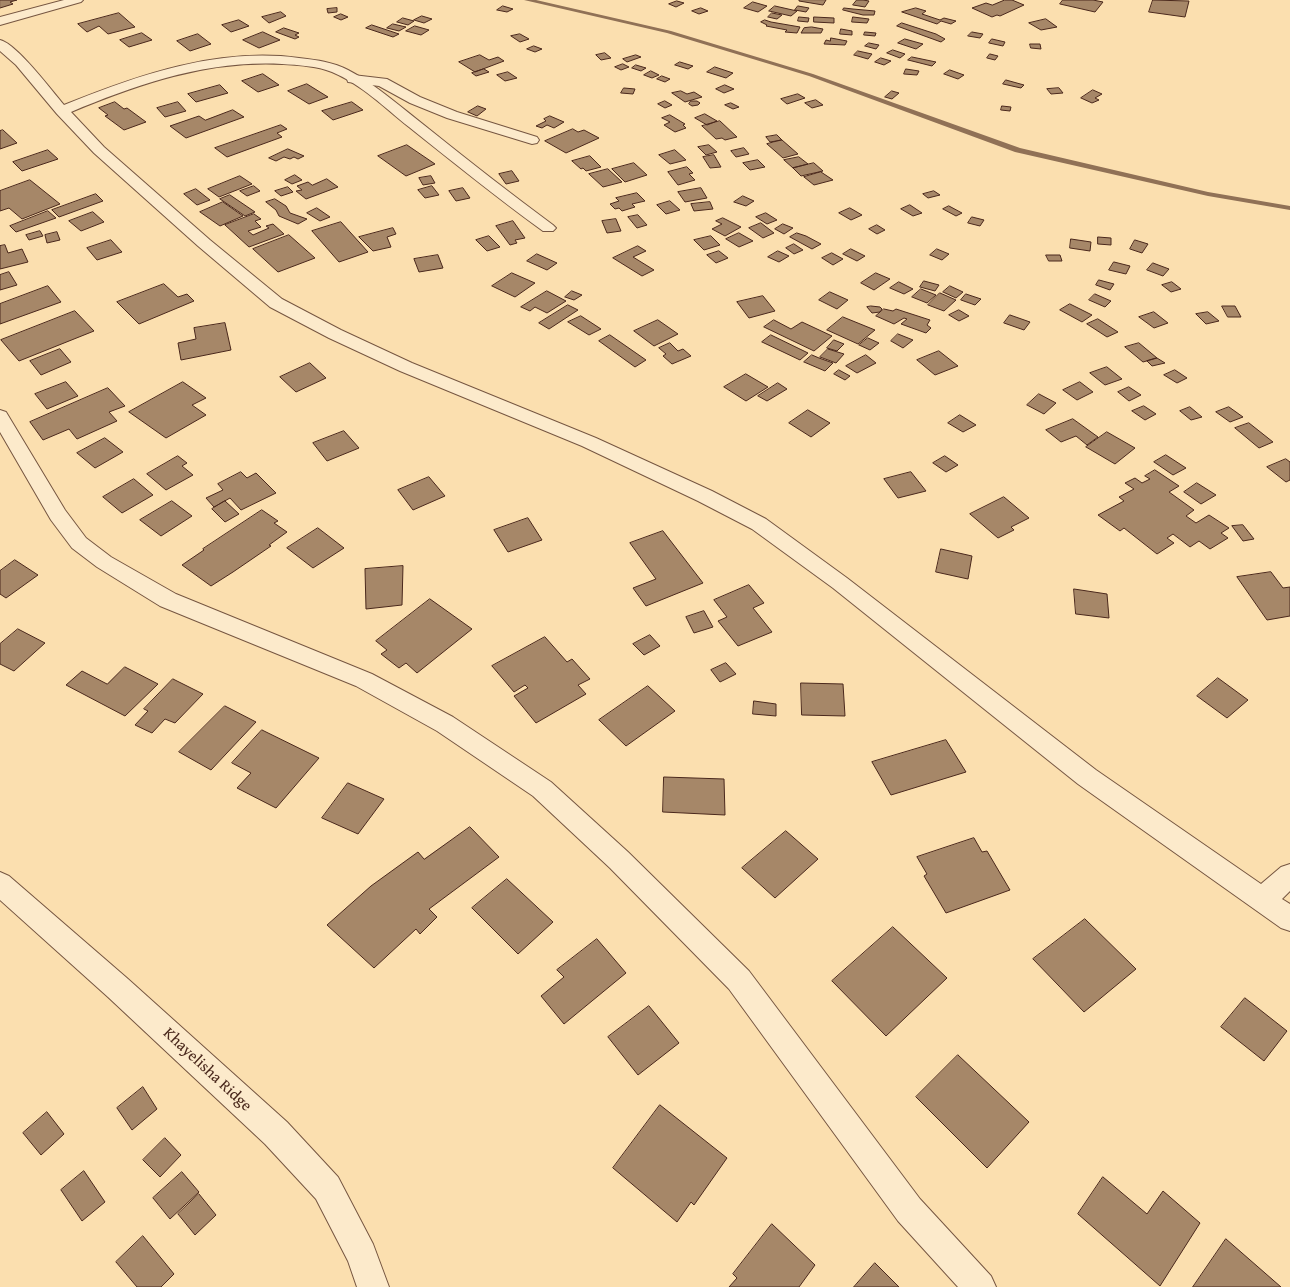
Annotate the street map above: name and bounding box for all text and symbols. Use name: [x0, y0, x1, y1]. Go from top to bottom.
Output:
street label: Khayelisha Ridge: [159, 1024, 255, 1116]

